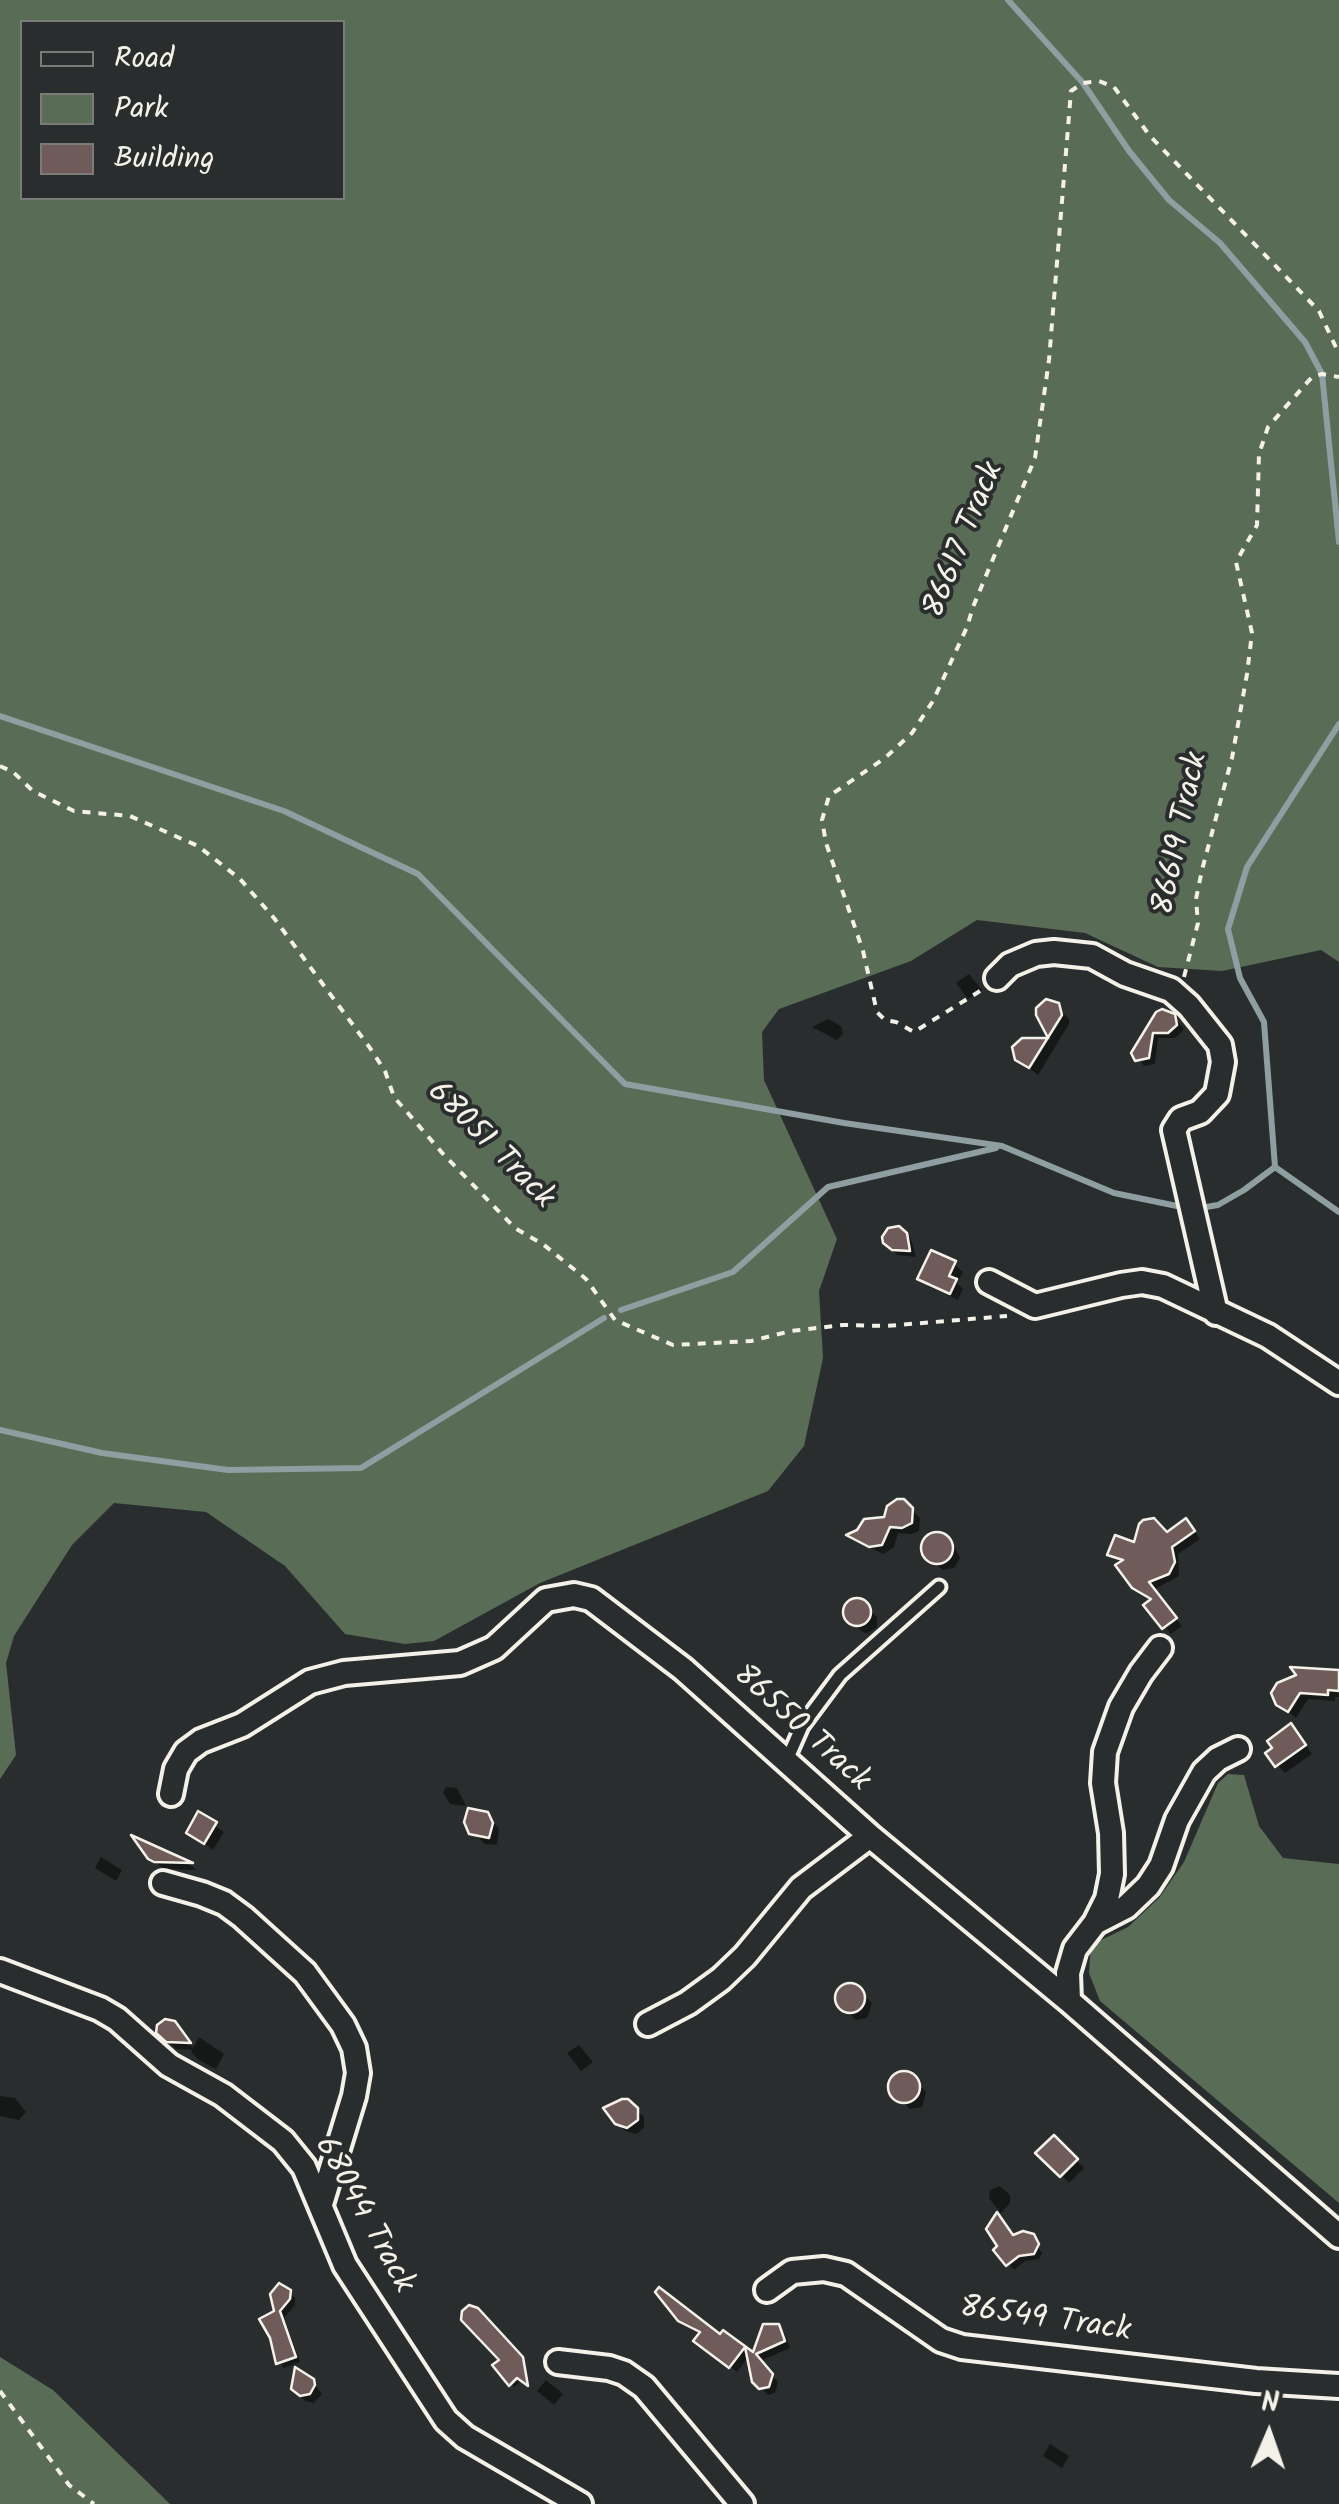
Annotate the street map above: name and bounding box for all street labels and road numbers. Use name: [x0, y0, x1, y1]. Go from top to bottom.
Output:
street label: 86617 Track: [917, 458, 1015, 624]
street label: 86619 Track: [1147, 749, 1219, 919]
street label: 68051 Track: [417, 1075, 561, 1219]
street label: 86550 Track: [723, 1658, 877, 1802]
street label: 68044 Track: [303, 2131, 421, 2301]
street label: 86549 Track: [957, 2291, 1133, 2353]

